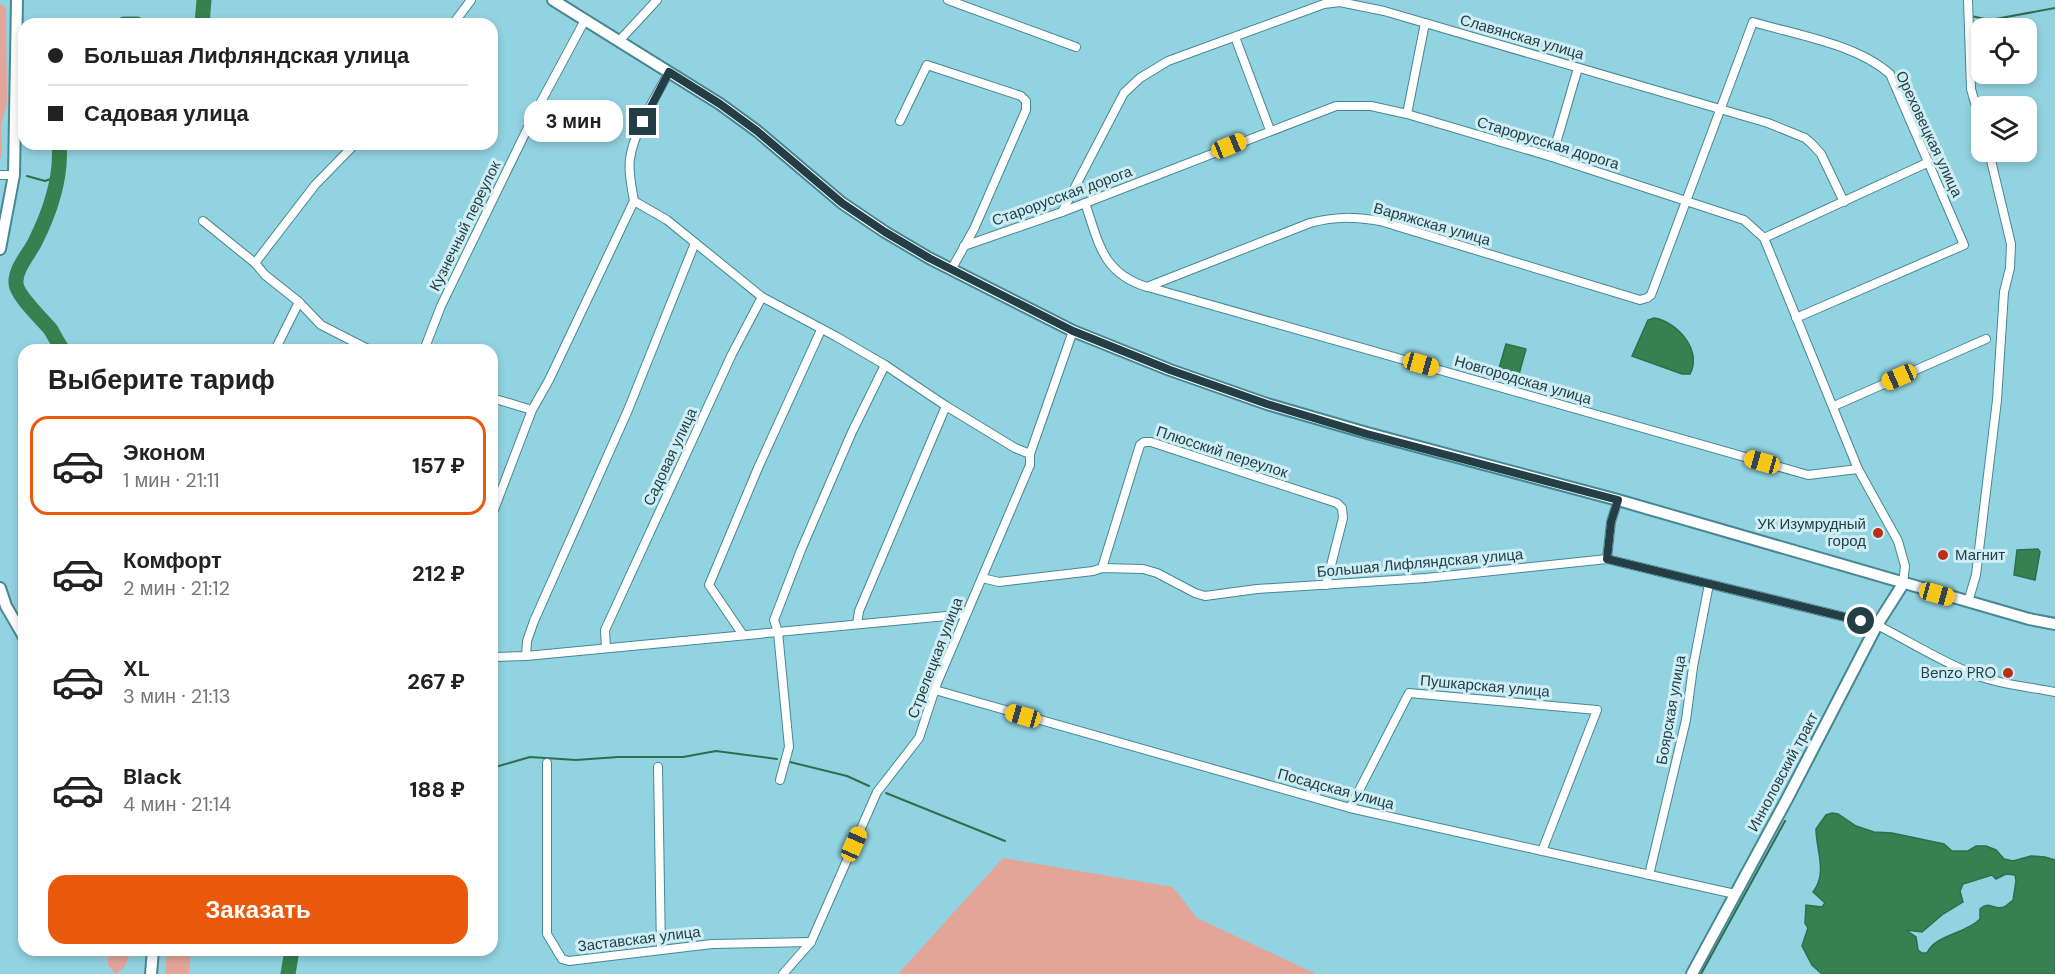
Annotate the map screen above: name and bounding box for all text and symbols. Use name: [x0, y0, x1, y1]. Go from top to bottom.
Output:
street label: Славянская улица: [1458, 10, 1587, 64]
map controls: [1971, 18, 2037, 162]
button: locate: [1971, 18, 2037, 84]
text: Большая Лифляндская улица: [84, 41, 409, 70]
street label: Ореховецкая улица: [1891, 68, 1967, 201]
button: layers: [1971, 96, 2037, 162]
text: Садовая улица: [84, 99, 249, 128]
callout: 3 мин: [523, 101, 622, 143]
text: 3 мин: [546, 108, 601, 134]
route end: [629, 108, 656, 135]
street label: Старорусская дорога: [1474, 112, 1622, 174]
car: [1209, 131, 1249, 161]
street label: Кузнечный переулок: [425, 157, 505, 294]
street label: Старорусская дорога: [989, 161, 1135, 231]
street label: Варяжская улица: [1371, 198, 1493, 250]
car: [1401, 350, 1441, 378]
street label: Новгородская улица: [1452, 351, 1595, 409]
car: [1879, 361, 1919, 393]
text: Выберите тариф: [48, 362, 275, 397]
street label: Садовая улица: [639, 404, 702, 509]
street label: Плюсский переулок: [1154, 421, 1291, 483]
text: Эконом: [123, 438, 206, 467]
icon: car: [51, 439, 105, 493]
car: [1742, 448, 1782, 476]
text: 157 ₽: [412, 451, 465, 480]
text: 1 мин · 21:11: [123, 467, 219, 493]
place label: УК Изумрудный город: [1757, 514, 1866, 551]
marker: УК Изумрудный город: [1871, 526, 1885, 540]
street label: Большая Лифляндская улица: [1316, 544, 1525, 582]
place label: Магнит: [1955, 545, 2005, 565]
text: Комфорт: [123, 546, 222, 575]
icon: car: [51, 547, 105, 601]
marker: Магнит: [1936, 548, 1950, 562]
text: 212 ₽: [412, 559, 465, 588]
text: 2 мин · 21:12: [123, 575, 230, 601]
car: [1917, 580, 1957, 608]
street label: Стрелецкая улица: [903, 594, 968, 721]
route start: [1847, 607, 1874, 634]
street label: Боярская улица: [1652, 653, 1691, 766]
text: XL: [123, 654, 150, 683]
icon: car: [51, 655, 105, 709]
place label: Benzo PRO: [1921, 663, 1996, 683]
marker: Benzo PRO: [2001, 666, 2015, 680]
text: 267 ₽: [407, 667, 465, 696]
street label: Пушкарская улица: [1419, 670, 1551, 702]
text: 3 мин · 21:13: [123, 683, 231, 709]
car: [1003, 702, 1043, 730]
street label: Инноловский тракт: [1743, 709, 1823, 835]
text: Black: [123, 762, 182, 791]
icon: car: [51, 763, 105, 817]
street label: Посадская улица: [1276, 764, 1397, 814]
text: 188 ₽: [410, 775, 465, 804]
text: 4 мин · 21:14: [123, 791, 231, 817]
car: [838, 824, 870, 864]
button: Заказать: [48, 875, 468, 944]
street label: Заставская улица: [576, 921, 702, 956]

